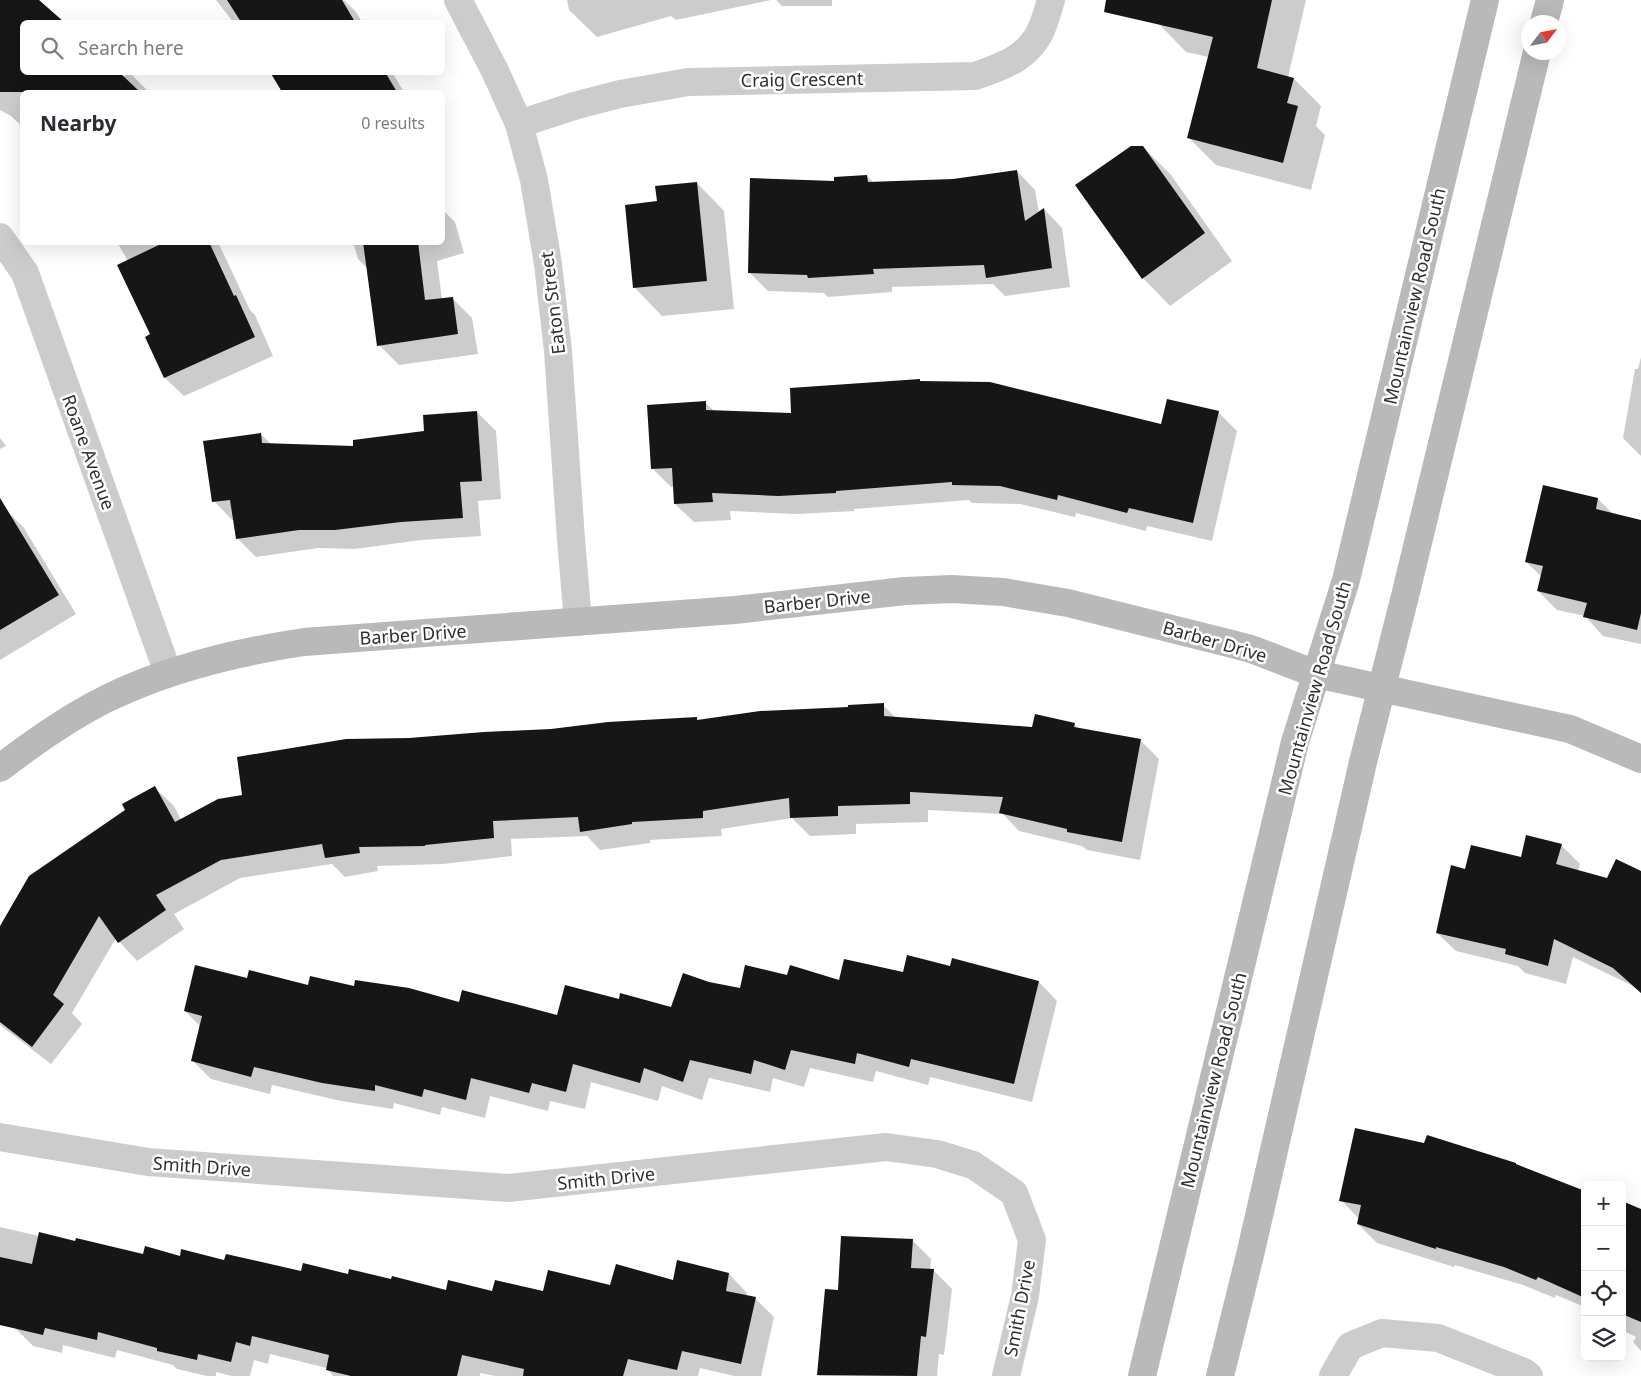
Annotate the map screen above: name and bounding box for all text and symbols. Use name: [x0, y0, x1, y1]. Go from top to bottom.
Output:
north arrow: [1521, 15, 1566, 60]
search box: [20, 20, 445, 75]
icon: search: [38, 34, 66, 62]
text: Search here: [78, 35, 184, 61]
street label: Craig Crescent: [741, 66, 864, 92]
text: Nearby: [40, 109, 116, 137]
text: 0 results: [361, 112, 425, 134]
street label: Mountainview Road South: [1377, 185, 1451, 407]
street label: Eaton Street: [534, 250, 570, 356]
street label: Roane Avenue: [57, 391, 121, 513]
street label: Mountainview Road South: [1272, 578, 1356, 798]
street label: Barber Drive: [762, 583, 872, 619]
street label: Barber Drive: [1160, 615, 1270, 667]
street label: Barber Drive: [359, 618, 467, 650]
street label: Mountainview Road South: [1175, 970, 1251, 1190]
street label: Smith Drive: [152, 1151, 252, 1181]
street label: Smith Drive: [556, 1161, 656, 1195]
map controls: [1581, 1181, 1626, 1361]
button: +: [1581, 1181, 1626, 1226]
button: −: [1581, 1226, 1626, 1271]
street label: Smith Drive: [998, 1258, 1040, 1358]
button: locate: [1581, 1271, 1626, 1316]
button: layers: [1581, 1316, 1626, 1361]

